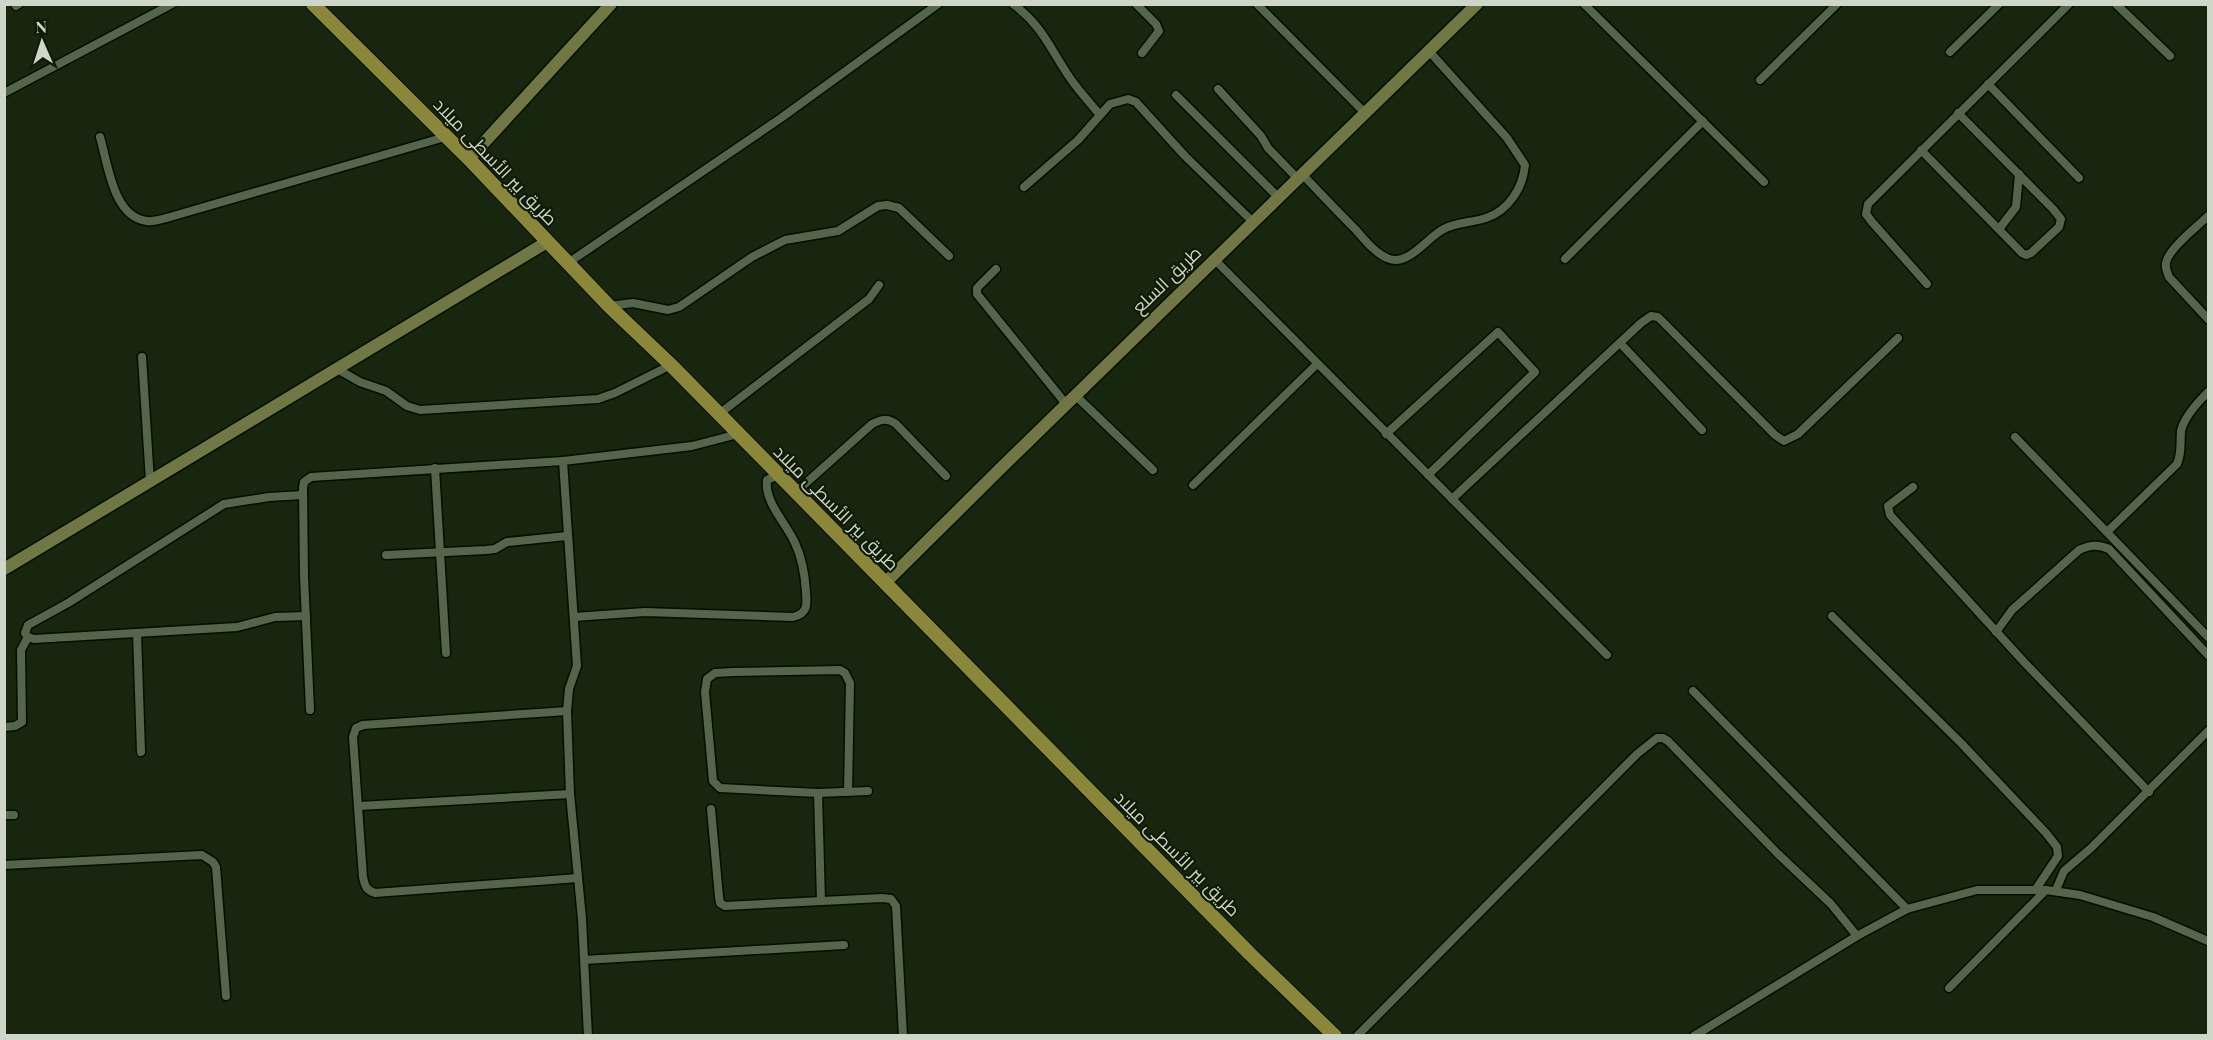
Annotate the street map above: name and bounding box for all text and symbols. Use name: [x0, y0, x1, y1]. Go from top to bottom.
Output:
north arrow: [12, 12, 72, 72]
text: N: [35, 16, 48, 37]
street label: طريق بير الأسطى ميلاد: [428, 92, 563, 231]
street label: طريق السلع: [1126, 240, 1207, 319]
street label: طريق بير الأسطى ميلاد: [768, 439, 905, 576]
street label: طريق بير الأسطى ميلاد: [1109, 785, 1246, 922]

